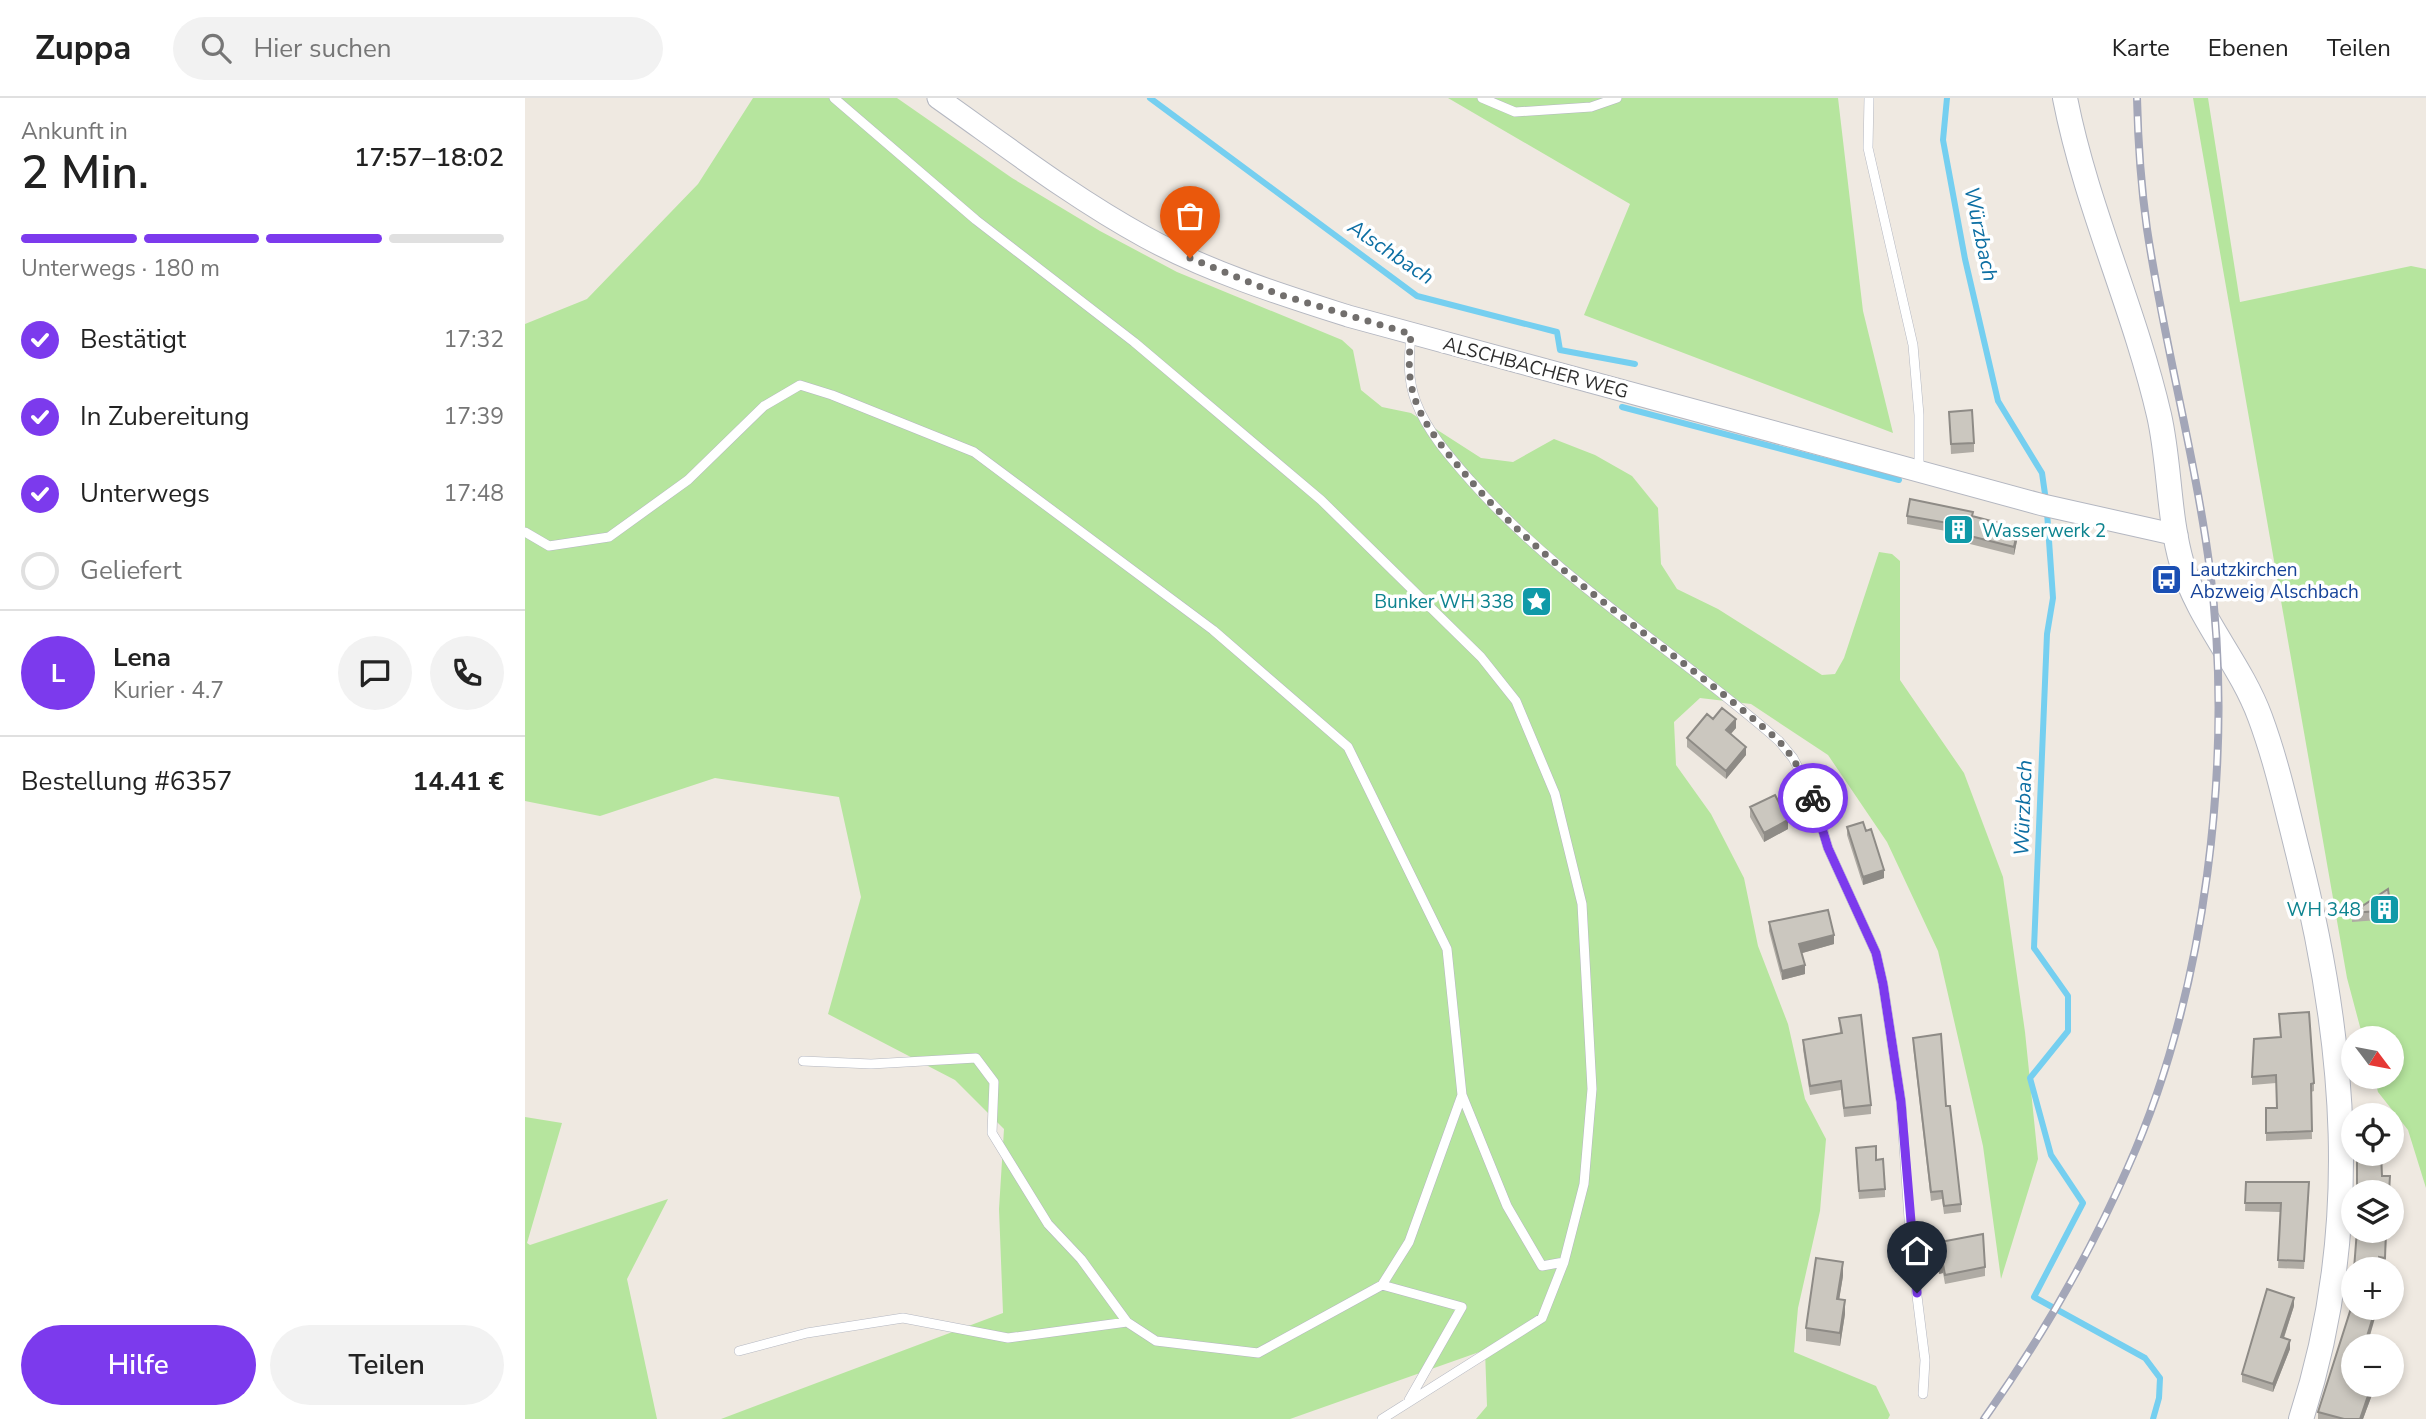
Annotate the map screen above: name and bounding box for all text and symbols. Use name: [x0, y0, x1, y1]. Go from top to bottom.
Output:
search box: [173, 17, 663, 80]
text: Zuppa: [35, 26, 131, 71]
icon: search: [197, 29, 235, 67]
text: Hier suchen: [253, 31, 392, 66]
text: Karte: [2112, 32, 2170, 64]
text: Ebenen: [2208, 32, 2289, 64]
text: Teilen: [2327, 32, 2391, 64]
text: Ankunft in: [21, 116, 128, 147]
text: 17:57–18:02: [354, 140, 504, 175]
text: 2 Min.: [21, 141, 149, 204]
water label: Würzbach: [1957, 184, 2005, 284]
pin: [1160, 186, 1220, 258]
icon: bag: [1171, 197, 1209, 235]
water label: Alschbach: [1342, 212, 1440, 291]
text: Unterwegs · 180 m: [21, 253, 220, 284]
icon: check: [21, 321, 59, 359]
text: Bestätigt: [80, 322, 186, 357]
text: 17:32: [444, 324, 504, 355]
street label: ALSCHBACHER WEG: [1440, 331, 1631, 405]
icon: check: [21, 398, 59, 436]
text: In Zubereitung: [80, 399, 249, 434]
text: 17:39: [444, 401, 504, 432]
icon: check: [21, 475, 59, 513]
text: Unterwegs: [80, 476, 210, 511]
text: 17:48: [444, 478, 504, 509]
building icon: Wasserwerk 2: [1942, 513, 1976, 547]
place label: Wasserwerk 2: [1982, 518, 2106, 544]
text: Geliefert: [80, 553, 181, 588]
place label: Lautzkirchen Abzweig Alschbach: [2190, 557, 2359, 605]
bus stop icon: Lautzkirchen Abzweig Alschbach: [2150, 563, 2184, 597]
place icon: Bunker WH 338: [1520, 584, 1554, 618]
place label: Bunker WH 338: [1374, 589, 1514, 615]
button: chat: [338, 636, 412, 710]
button: phone: [430, 636, 504, 710]
text: Lena: [113, 640, 171, 675]
text: L: [51, 656, 65, 691]
text: Kurier · 4.7: [113, 675, 224, 706]
water label: Würzbach: [2007, 759, 2039, 857]
courier: [1778, 763, 1848, 833]
text: Bestellung #6357: [21, 764, 232, 799]
text: 14.41 €: [413, 764, 504, 799]
icon: bike: [1794, 779, 1832, 817]
building icon: WH 348: [2367, 892, 2401, 926]
place label: WH 348: [2287, 897, 2361, 923]
north arrow: [2341, 1026, 2405, 1088]
map controls: [2341, 1026, 2404, 1397]
button: locate: [2341, 1103, 2404, 1166]
button: layers: [2341, 1180, 2404, 1243]
pin: [1887, 1221, 1947, 1293]
icon: home: [1898, 1232, 1936, 1270]
button: +: [2341, 1257, 2404, 1320]
button: Hilfe: [21, 1325, 256, 1405]
button: Teilen: [270, 1325, 504, 1405]
button: −: [2341, 1334, 2404, 1397]

